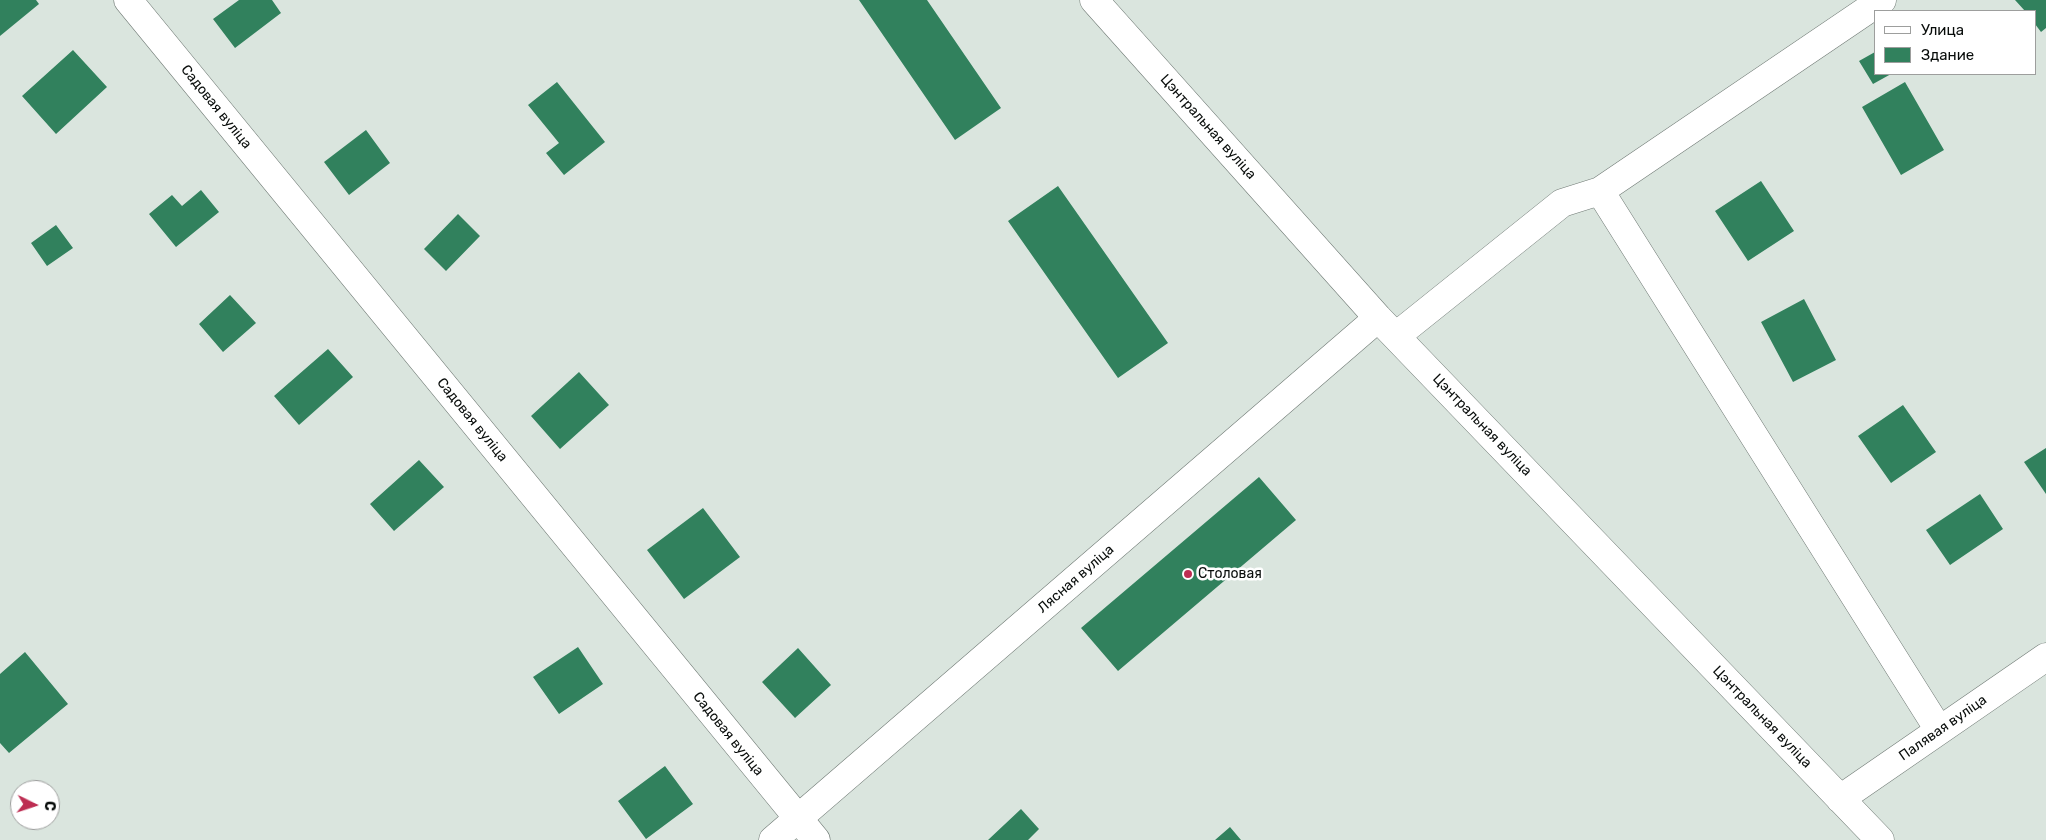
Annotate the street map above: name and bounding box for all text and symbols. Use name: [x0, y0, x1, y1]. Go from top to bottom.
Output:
legend: [1874, 10, 2036, 75]
text: Улица: [1921, 21, 1964, 39]
text: Здание: [1921, 46, 1974, 64]
street label: Садовая вуліца: [177, 62, 255, 152]
street label: Цэнтральная вуліца: [1157, 71, 1259, 183]
street label: Цэнтральная вуліца: [1429, 371, 1535, 479]
street label: Садовая вуліца: [433, 375, 511, 465]
street label: Лясная вуліца: [1034, 541, 1118, 617]
place label: Столовая: [1198, 566, 1262, 582]
marker: Столовая: [1182, 568, 1194, 580]
street label: Цэнтральная вуліца: [1709, 663, 1815, 771]
street label: Садовая вуліца: [689, 689, 767, 779]
street label: Палявая вуліца: [1896, 692, 1990, 764]
north arrow: [10, 780, 60, 830]
text: С: [41, 801, 58, 811]

